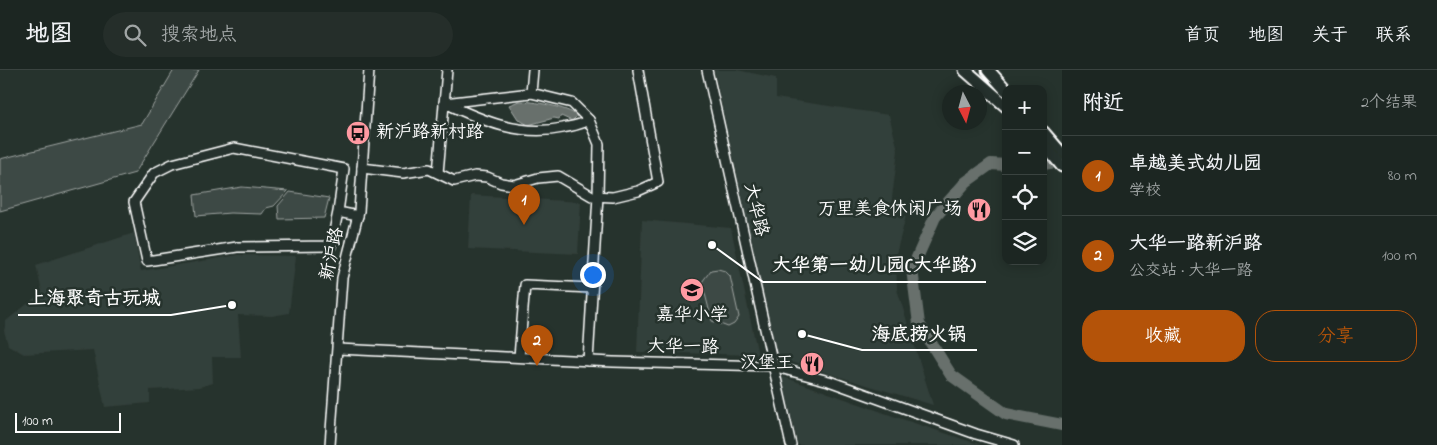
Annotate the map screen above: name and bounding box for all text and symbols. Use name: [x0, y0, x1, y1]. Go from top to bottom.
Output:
search box: [103, 12, 453, 57]
text: 地图: [25, 18, 73, 53]
icon: search: [121, 21, 149, 49]
text: 搜索地点: [161, 22, 237, 49]
text: 首页: [1184, 23, 1220, 49]
text: 地图: [1248, 23, 1284, 49]
text: 关于: [1312, 23, 1348, 49]
text: 联系: [1376, 23, 1412, 49]
north arrow: [942, 85, 987, 130]
map controls: [1002, 85, 1047, 265]
button: +: [1002, 85, 1047, 130]
text: 附近: [1082, 89, 1124, 119]
text: 2个结果: [1361, 91, 1417, 115]
bus stop icon: 新沪路新村路: [345, 120, 371, 146]
place label: 新沪路新村路: [376, 120, 484, 146]
button: −: [1002, 130, 1047, 175]
text: 卓越美式幼儿园: [1129, 151, 1262, 178]
text: 1: [1095, 164, 1101, 188]
text: 80 m: [1388, 164, 1417, 188]
button: locate: [1002, 175, 1047, 220]
text: 学校: [1129, 179, 1161, 203]
street label: 大华路: [736, 181, 774, 239]
pin: 1: [508, 184, 540, 225]
place label: 万里美食休闲广场: [818, 197, 962, 223]
restaurant icon: 万里美食休闲广场: [966, 197, 992, 223]
button: layers: [1002, 220, 1047, 265]
street label: 新沪路: [315, 225, 351, 283]
text: 大华一路新沪路: [1129, 231, 1262, 258]
text: 2: [1094, 244, 1102, 268]
text: 100 m: [1382, 244, 1417, 268]
callout: 大华第一幼儿园(大华路): [763, 248, 986, 282]
text: 大华第一幼儿园(大华路): [772, 253, 976, 280]
text: 公交站 · 大华一路: [1129, 259, 1252, 283]
your location: [580, 262, 606, 288]
school or university icon: 嘉华小学: [679, 277, 705, 303]
callout: 上海聚奇古玩城: [18, 281, 171, 315]
text: 上海聚奇古玩城: [27, 286, 161, 313]
place label: 嘉华小学: [656, 303, 728, 329]
button: 收藏: [1082, 310, 1245, 362]
button: 分享: [1255, 310, 1417, 362]
callout: 海底捞火锅: [862, 316, 977, 350]
text: 海底捞火锅: [871, 322, 967, 349]
pin: 2: [521, 325, 553, 366]
street label: 大华一路: [647, 334, 719, 362]
place label: 汉堡王: [740, 351, 794, 377]
restaurant icon: 汉堡王: [799, 351, 825, 377]
scale bar: [15, 410, 121, 433]
text: 100 m: [22, 411, 53, 432]

